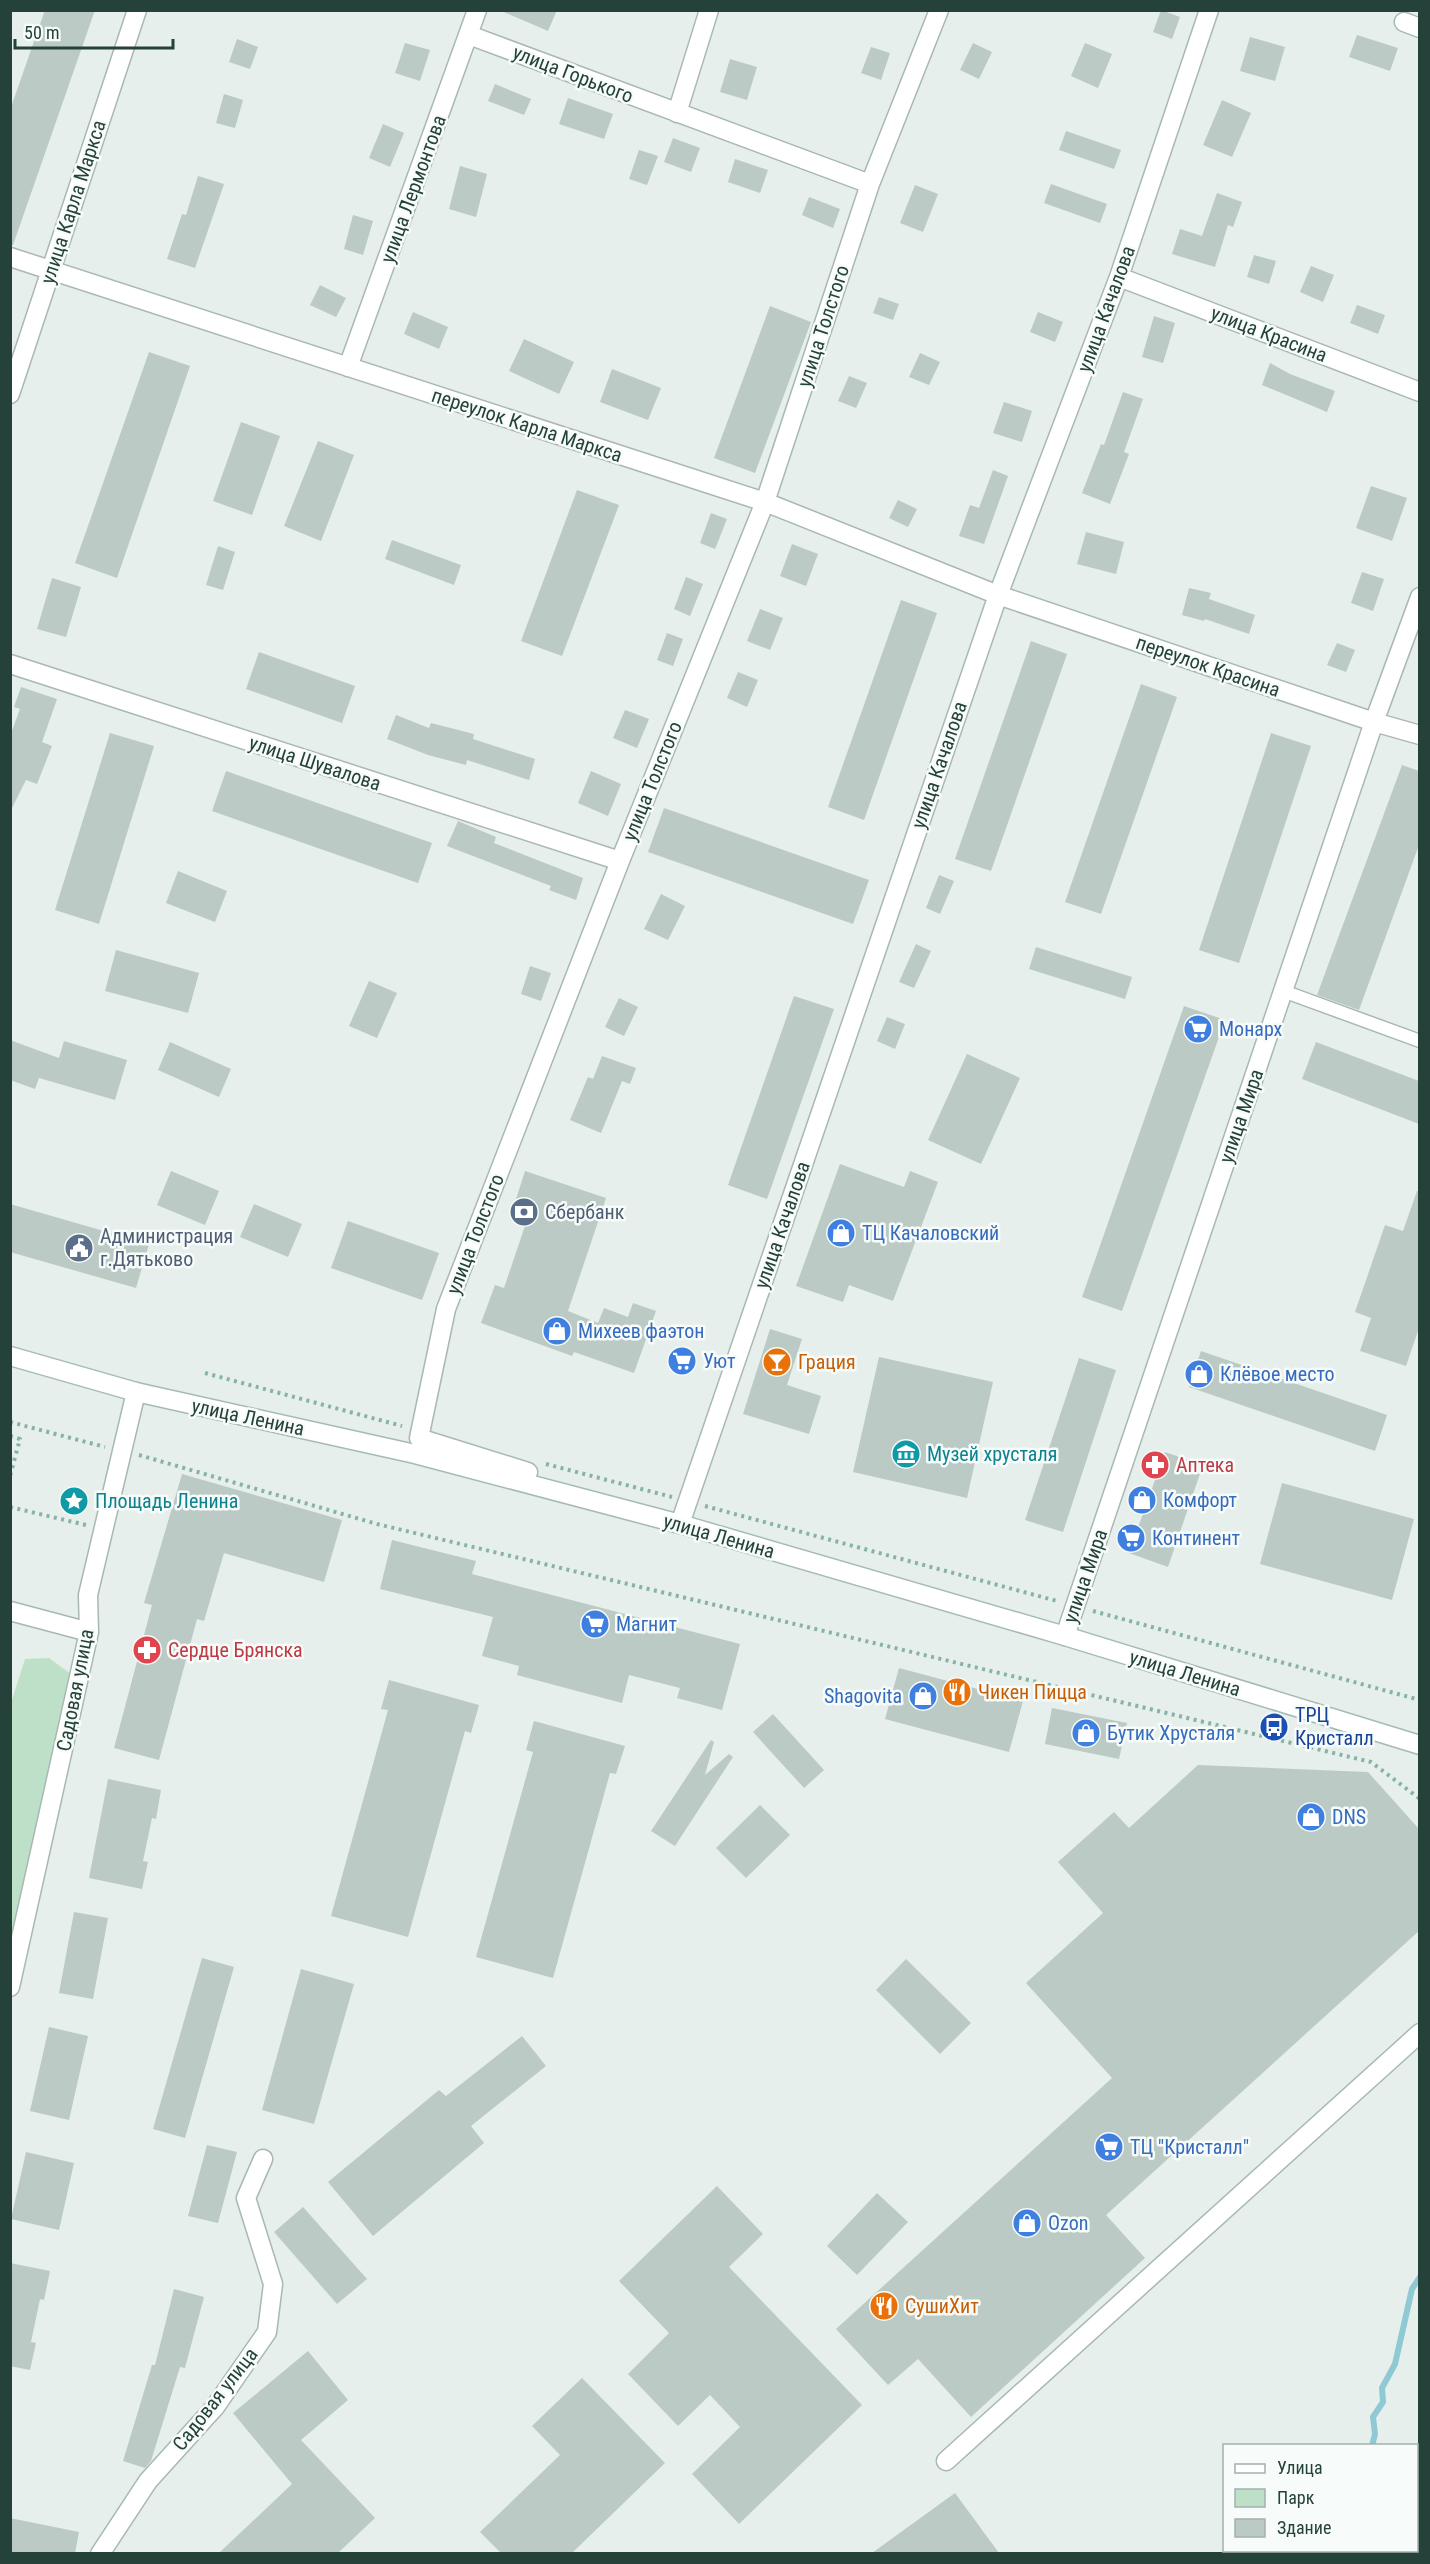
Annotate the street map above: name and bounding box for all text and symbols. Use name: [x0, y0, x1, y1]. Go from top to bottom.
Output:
scale bar: [15, 12, 172, 50]
text: 50 m: [24, 22, 59, 43]
street label: улица Горького: [509, 40, 637, 108]
street label: улица Лермонтова: [375, 112, 451, 266]
street label: улица Карла Маркса: [35, 117, 111, 287]
street label: улица Качалова: [1072, 242, 1140, 376]
street label: улица Толстого: [792, 262, 854, 390]
street label: улица Красина: [1207, 301, 1331, 367]
street label: переулок Карла Маркса: [429, 383, 625, 467]
street label: переулок Красина: [1133, 630, 1283, 702]
street label: улица Качалова: [906, 698, 972, 832]
street label: улица Толстого: [617, 718, 687, 844]
street label: улица Шувалова: [246, 730, 384, 796]
supermarket icon: Монарх: [1182, 1013, 1214, 1045]
place label: Монарх: [1219, 1017, 1283, 1041]
street label: улица Мира: [1214, 1066, 1268, 1166]
street label: улица Качалова: [749, 1158, 815, 1292]
street label: улица Толстого: [441, 1171, 509, 1297]
bank icon: Сбербанк: [508, 1196, 540, 1228]
place label: Сбербанк: [545, 1200, 625, 1224]
shop icon: ТЦ Качаловский: [825, 1217, 857, 1249]
place label: ТЦ Качаловский: [862, 1221, 999, 1245]
place label: Администрация г.Дятьково: [100, 1224, 233, 1271]
public building icon: Администрация г.Дятьково: [63, 1232, 95, 1264]
shop icon: Михеев фаэтон: [541, 1315, 573, 1347]
place label: Михеев фаэтон: [578, 1319, 704, 1343]
supermarket icon: Уют: [666, 1345, 698, 1377]
bar icon: Грация: [761, 1346, 793, 1378]
place label: Уют: [703, 1349, 736, 1373]
place label: Грация: [798, 1350, 856, 1374]
shop icon: Клёвое место: [1183, 1358, 1215, 1390]
place label: Клёвое место: [1220, 1362, 1335, 1386]
street label: улица Ленина: [189, 1393, 307, 1441]
museum icon: Музей хрусталя: [890, 1438, 922, 1470]
place label: Музей хрусталя: [927, 1442, 1057, 1466]
pharmacy icon: Аптека: [1139, 1449, 1171, 1481]
place label: Аптека: [1176, 1453, 1234, 1477]
shop icon: Комфорт: [1126, 1484, 1158, 1516]
place icon: Площадь Ленина: [58, 1485, 90, 1517]
place label: Комфорт: [1163, 1488, 1237, 1512]
place label: Площадь Ленина: [95, 1489, 238, 1513]
street label: улица Ленина: [661, 1509, 777, 1563]
supermarket icon: Континент: [1115, 1522, 1147, 1554]
street label: улица Мира: [1058, 1526, 1112, 1626]
place label: Континент: [1152, 1526, 1240, 1550]
supermarket icon: Магнит: [579, 1608, 611, 1640]
place label: Магнит: [616, 1612, 677, 1636]
street label: Садовая улица: [51, 1627, 99, 1753]
pharmacy icon: Сердце Брянска: [131, 1634, 163, 1666]
place label: Сердце Брянска: [168, 1638, 303, 1662]
street label: улица Ленина: [1127, 1645, 1243, 1701]
restaurant icon: Чикен Пицца: [941, 1676, 973, 1708]
shop icon: Shagovita: [907, 1680, 939, 1712]
place label: Чикен Пицца: [978, 1680, 1087, 1704]
place label: Shagovita: [824, 1684, 902, 1708]
place label: ТРЦ Кристалл: [1295, 1703, 1374, 1750]
bus stop icon: ТРЦ Кристалл: [1258, 1711, 1290, 1743]
shop icon: Бутик Хрусталя: [1070, 1717, 1102, 1749]
place label: Бутик Хрусталя: [1107, 1721, 1235, 1745]
shop icon: DNS: [1295, 1801, 1327, 1833]
place label: DNS: [1332, 1805, 1366, 1829]
supermarket icon: ТЦ "Кристалл": [1093, 2131, 1125, 2163]
place label: ТЦ "Кристалл": [1130, 2135, 1249, 2159]
shop icon: Ozon: [1011, 2207, 1043, 2239]
place label: Ozon: [1048, 2211, 1088, 2235]
restaurant icon: СушиХит: [868, 2290, 900, 2322]
place label: СушиХит: [905, 2294, 979, 2318]
street label: Садовая улица: [167, 2343, 263, 2455]
legend: [1223, 2444, 1418, 2552]
text: Улица: [1277, 2457, 1323, 2478]
text: Парк: [1277, 2487, 1315, 2508]
text: Здание: [1277, 2517, 1331, 2538]

